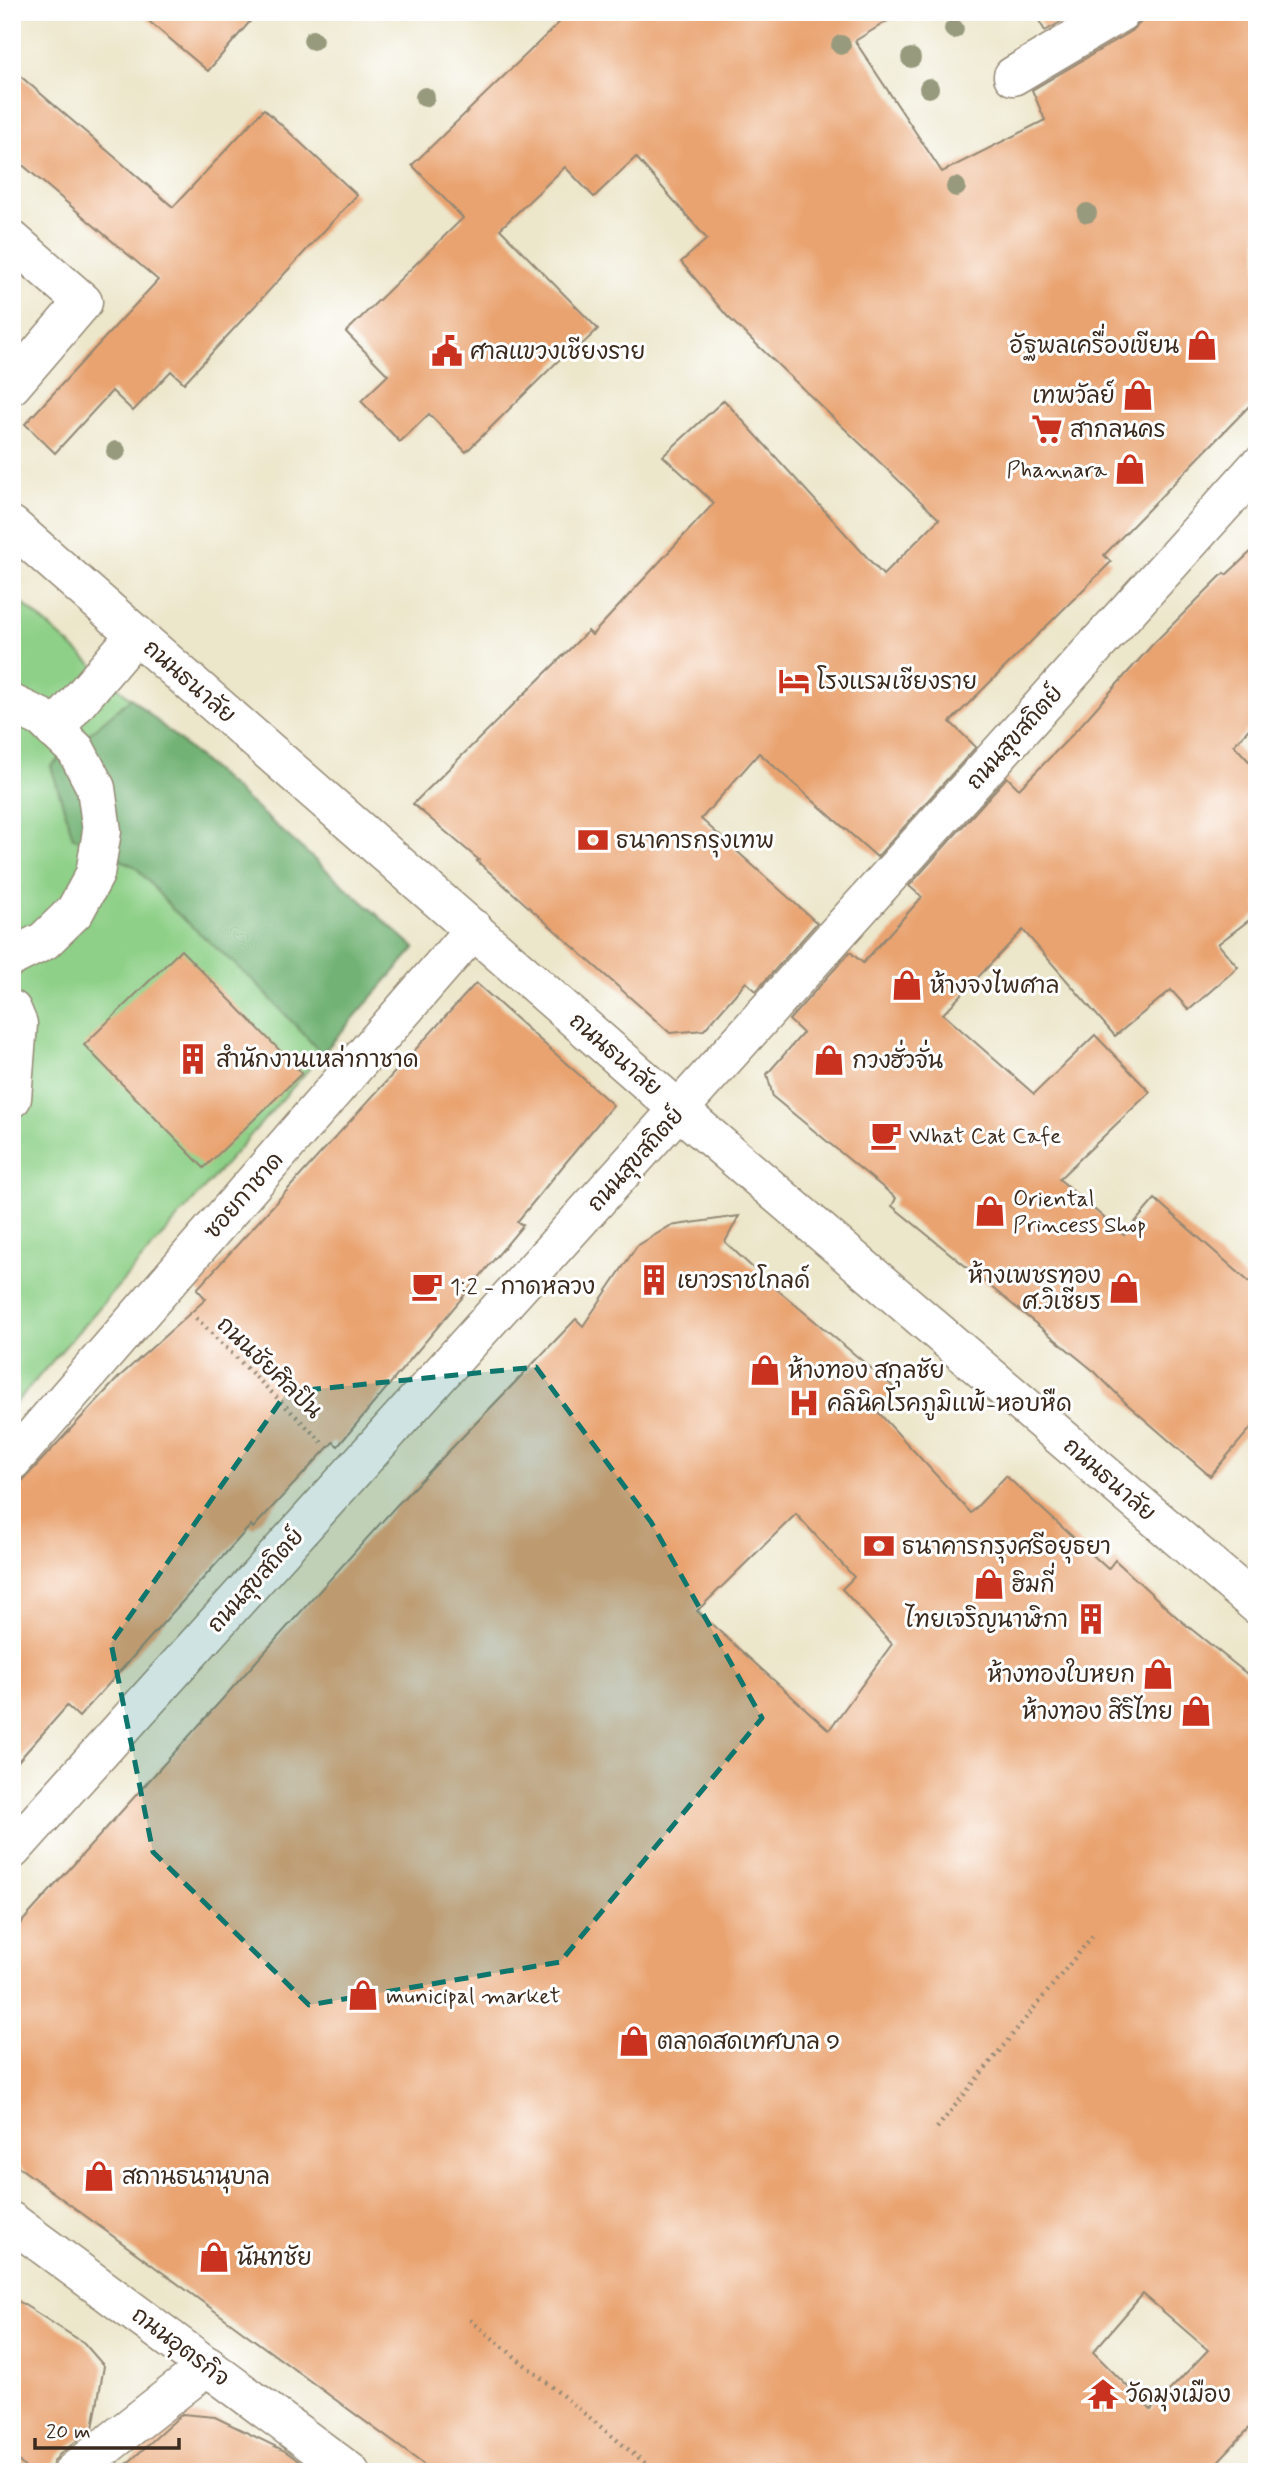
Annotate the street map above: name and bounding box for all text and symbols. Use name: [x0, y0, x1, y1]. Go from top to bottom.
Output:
place label: อัฐพลเครื่องเขียน: [1009, 323, 1179, 362]
shop icon: อัฐพลเครื่องเขียน: [1185, 328, 1219, 362]
public building icon: ศาลแขวงเชียงราย: [430, 334, 464, 368]
place label: ศาลแขวงเชียงราย: [470, 336, 646, 368]
shop icon: เทพวัลย์: [1121, 378, 1155, 412]
place label: เทพวัลย์: [1032, 379, 1115, 412]
supermarket icon: สากลนคร: [1030, 412, 1064, 446]
place label: สากลนคร: [1070, 416, 1166, 446]
shop icon: Phannara: [1113, 452, 1147, 486]
place label: Phannara: [1007, 456, 1107, 486]
street label: ถนนธนาลัย: [136, 634, 241, 731]
hotel icon: โรงแรมเชียงราย: [777, 664, 811, 698]
place label: โรงแรมเชียงราย: [817, 665, 977, 698]
street label: ถนนสุขสถิตย์: [958, 678, 1071, 798]
bank icon: ธนาคารกรุงเทพ: [576, 823, 610, 857]
place label: ธนาคารกรุงเทพ: [616, 827, 774, 858]
shop icon: ห้างจงไพศาล: [890, 968, 924, 1002]
place label: ห้างจงไพศาล: [930, 969, 1059, 1002]
street label: ถนนธนาลัย: [562, 1007, 667, 1104]
place label: กวงฮั่วจั่น: [852, 1039, 943, 1077]
building icon: สำนักงานเหล่ากาชาด: [176, 1042, 210, 1076]
place label: สำนักงานเหล่ากาชาด: [216, 1043, 419, 1076]
shop icon: กวงฮั่วจั่น: [812, 1043, 846, 1077]
street label: ถนนสุขสถิตย์: [579, 1100, 692, 1220]
cafe icon: What Cat Cafe: [869, 1118, 903, 1152]
place label: What Cat Cafe: [909, 1122, 1061, 1152]
street label: ซอยกาชาด: [198, 1146, 291, 1246]
place label: Oriental Princess Shop: [1013, 1185, 1146, 1241]
shop icon: Oriental Princess Shop: [973, 1194, 1007, 1228]
place label: ห้างเพชรทอง ศ.วิเชียร: [968, 1260, 1101, 1318]
building icon: เยาวราชโกลด์: [637, 1263, 671, 1297]
place label: เยาวราชโกลด์: [677, 1264, 810, 1297]
cafe icon: 1:2 - กาดหลวง: [410, 1269, 444, 1303]
shop icon: ห้างเพชรทอง ศ.วิเชียร: [1107, 1271, 1141, 1305]
place label: 1:2 - กาดหลวง: [450, 1273, 595, 1303]
street label: ถนนชัยศิลปิน: [210, 1310, 328, 1426]
shop icon: ห้างทอง สกุลชัย: [748, 1353, 782, 1387]
place label: ห้างทอง สกุลชัย: [788, 1355, 945, 1388]
hospital icon: คลินิคโรคภูมิแพ้-หอบหืด: [787, 1386, 821, 1420]
place label: คลินิคโรคภูมิแพ้-หอบหืด: [827, 1387, 1072, 1421]
street label: ถนนธนาลัย: [1056, 1432, 1161, 1529]
street label: ถนนสุขสถิตย์: [199, 1521, 312, 1641]
bank icon: ธนาคารกรุงศรีอยุธยา: [862, 1529, 896, 1563]
place label: ธนาคารกรุงศรีอยุธยา: [902, 1531, 1111, 1564]
place label: ฮิมกี่: [1012, 1562, 1055, 1601]
shop icon: ฮิมกี่: [972, 1567, 1006, 1601]
building icon: ไทยเจริญนาฬิกา: [1074, 1602, 1108, 1636]
place label: ไทยเจริญนาฬิกา: [904, 1603, 1068, 1636]
shop icon: ห้างทองใบหยก: [1141, 1657, 1175, 1691]
place label: ห้างทองใบหยก: [987, 1658, 1135, 1691]
shop icon: ห้างทอง สิริไทย: [1179, 1694, 1213, 1728]
place label: ห้างทอง สิริไทย: [1022, 1695, 1173, 1728]
shop icon: municipal market: [346, 1978, 380, 2012]
place label: municipal market: [386, 1982, 560, 2012]
shop icon: ตลาดสดเทศบาล ๑: [617, 2024, 651, 2058]
place label: ตลาดสดเทศบาล ๑: [657, 2028, 840, 2058]
shop icon: สถานธนานุบาล: [82, 2159, 116, 2193]
place label: สถานธนานุบาล: [122, 2163, 270, 2194]
shop icon: นันทชัย: [197, 2240, 231, 2274]
place label: นันทชัย: [237, 2244, 312, 2274]
street label: ถนนอุตรกิจ: [124, 2300, 235, 2395]
temple icon: วัดมุงเมือง: [1086, 2377, 1120, 2411]
place label: วัดมุงเมือง: [1126, 2379, 1231, 2412]
scale bar: [35, 2407, 178, 2451]
text: 20 m: [46, 2418, 91, 2446]

